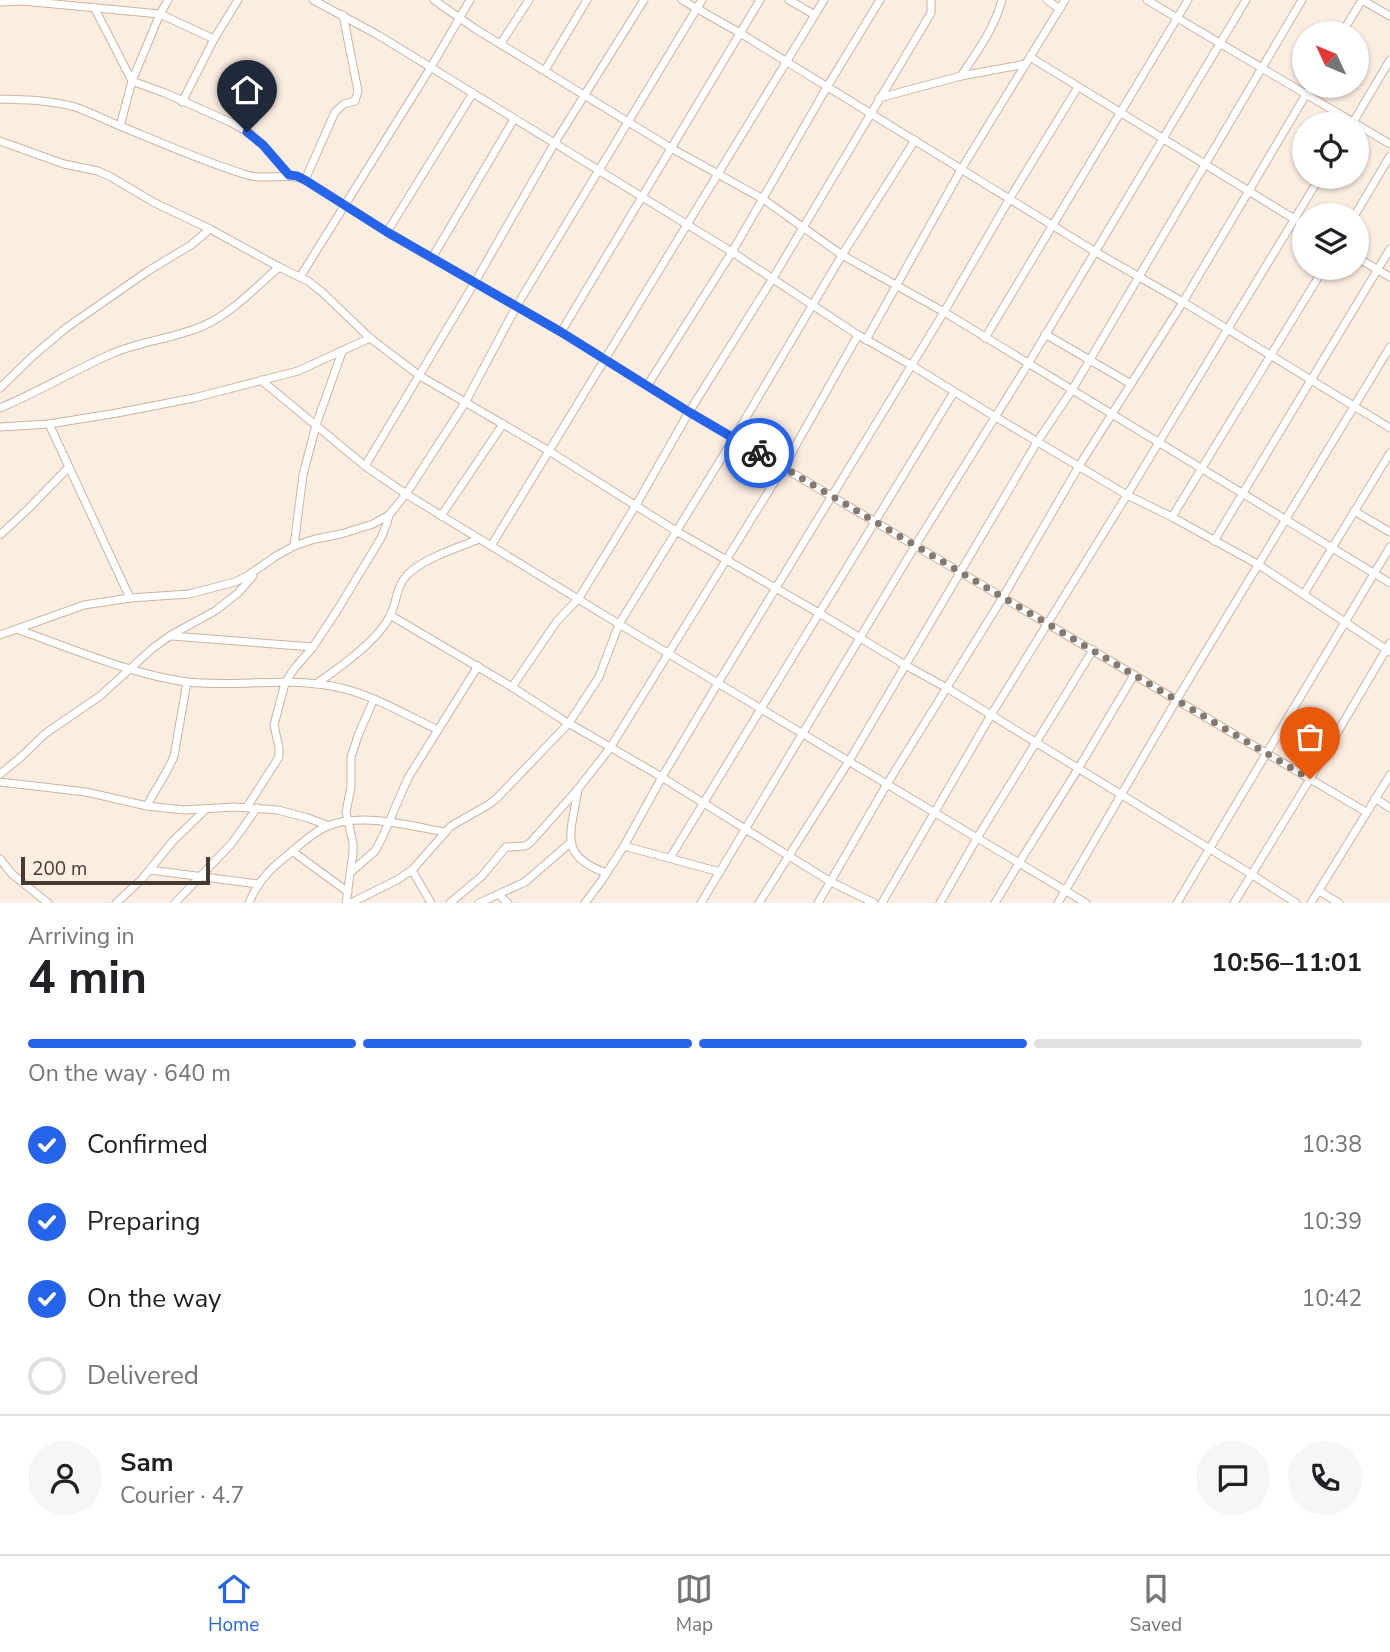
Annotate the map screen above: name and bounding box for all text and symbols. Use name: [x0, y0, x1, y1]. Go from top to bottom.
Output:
north arrow: [1292, 21, 1368, 98]
map controls: [1292, 21, 1369, 280]
pin: [217, 60, 277, 132]
icon: home: [228, 71, 266, 109]
button: locate: [1292, 112, 1369, 189]
button: layers: [1292, 203, 1369, 280]
courier: [724, 418, 794, 488]
icon: bike: [740, 434, 778, 472]
pin: [1280, 707, 1340, 779]
icon: bag: [1291, 718, 1329, 756]
scale bar: [21, 854, 210, 886]
text: 200 m: [32, 856, 87, 882]
text: Arriving in: [28, 921, 135, 952]
text: 10:56–11:01: [1211, 945, 1362, 980]
text: 4 min: [28, 946, 147, 1009]
text: On the way · 640 m: [28, 1058, 231, 1089]
icon: check: [28, 1126, 66, 1164]
text: Confirmed: [87, 1127, 208, 1162]
text: 10:38: [1302, 1129, 1362, 1160]
icon: check: [28, 1203, 66, 1241]
text: Preparing: [87, 1204, 200, 1239]
text: 10:39: [1302, 1206, 1362, 1237]
icon: check: [28, 1280, 66, 1318]
text: On the way: [87, 1281, 221, 1316]
text: 10:42: [1302, 1283, 1362, 1314]
text: Delivered: [87, 1358, 199, 1393]
button: person: [28, 1441, 102, 1515]
button: chat: [1196, 1441, 1270, 1515]
button: phone: [1288, 1441, 1362, 1515]
text: Sam: [120, 1445, 173, 1480]
text: Courier · 4.7: [120, 1480, 244, 1511]
tab: Home: [208, 1570, 259, 1638]
tab: Map: [675, 1570, 713, 1638]
tab: Saved: [1129, 1570, 1182, 1638]

